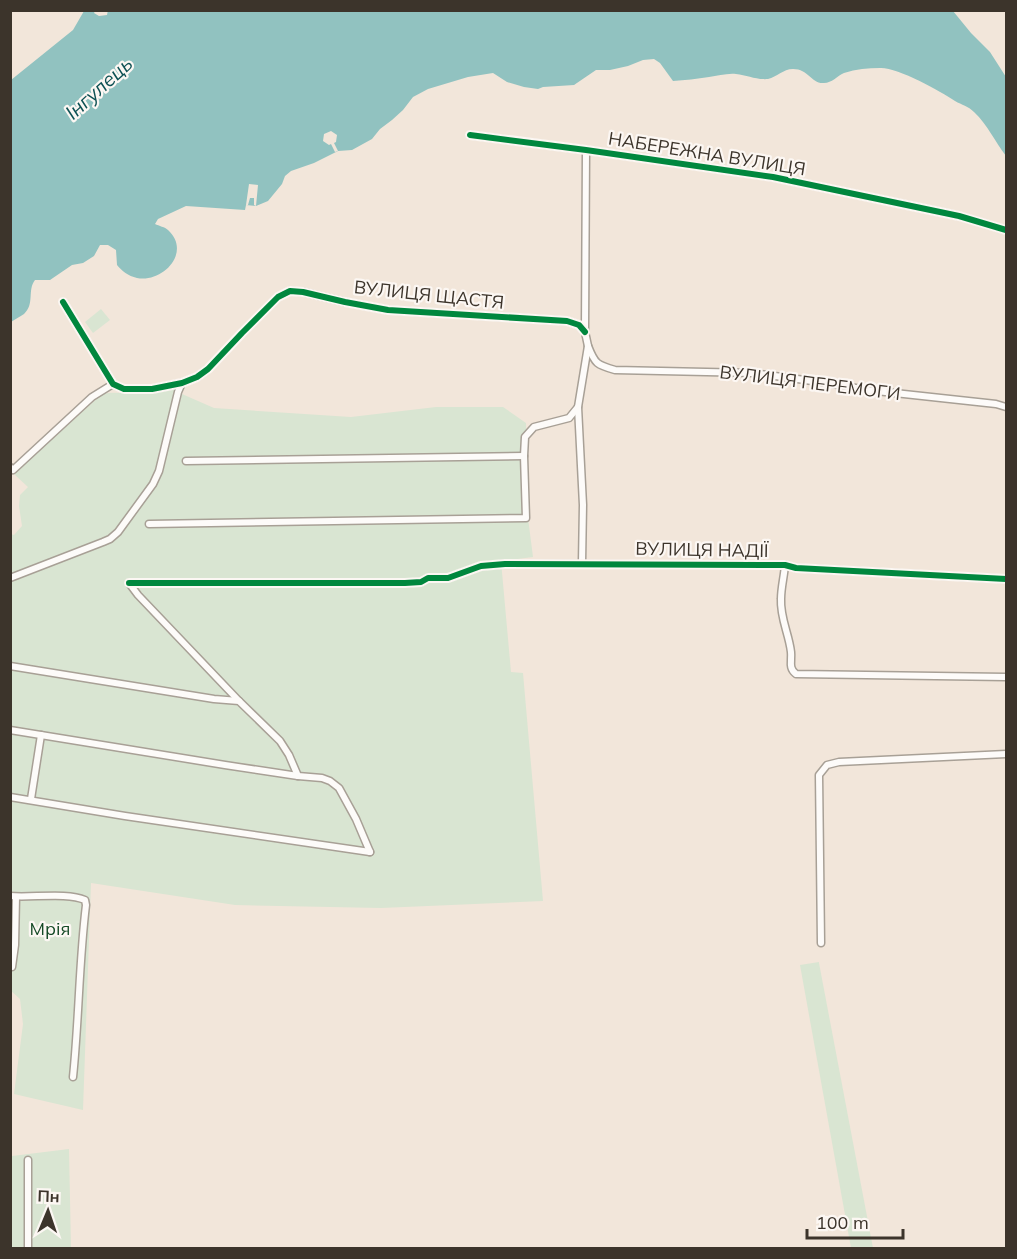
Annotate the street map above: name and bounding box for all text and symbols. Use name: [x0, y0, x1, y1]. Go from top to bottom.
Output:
water label: Інгулець: [60, 51, 138, 124]
street label: НАБЕРЕЖНА ВУЛИЦЯ: [607, 127, 807, 180]
street label: ВУЛИЦЯ ЩАСТЯ: [353, 275, 505, 314]
street label: ВУЛИЦЯ ПЕРЕМОГИ: [718, 360, 902, 405]
street label: ВУЛИЦЯ НАДІЇ: [635, 537, 769, 562]
park label: Мрія: [30, 917, 70, 940]
north arrow: [18, 1181, 78, 1241]
text: Пн: [37, 1186, 60, 1206]
scale bar: [807, 1202, 903, 1240]
text: 100 m: [816, 1211, 869, 1234]

